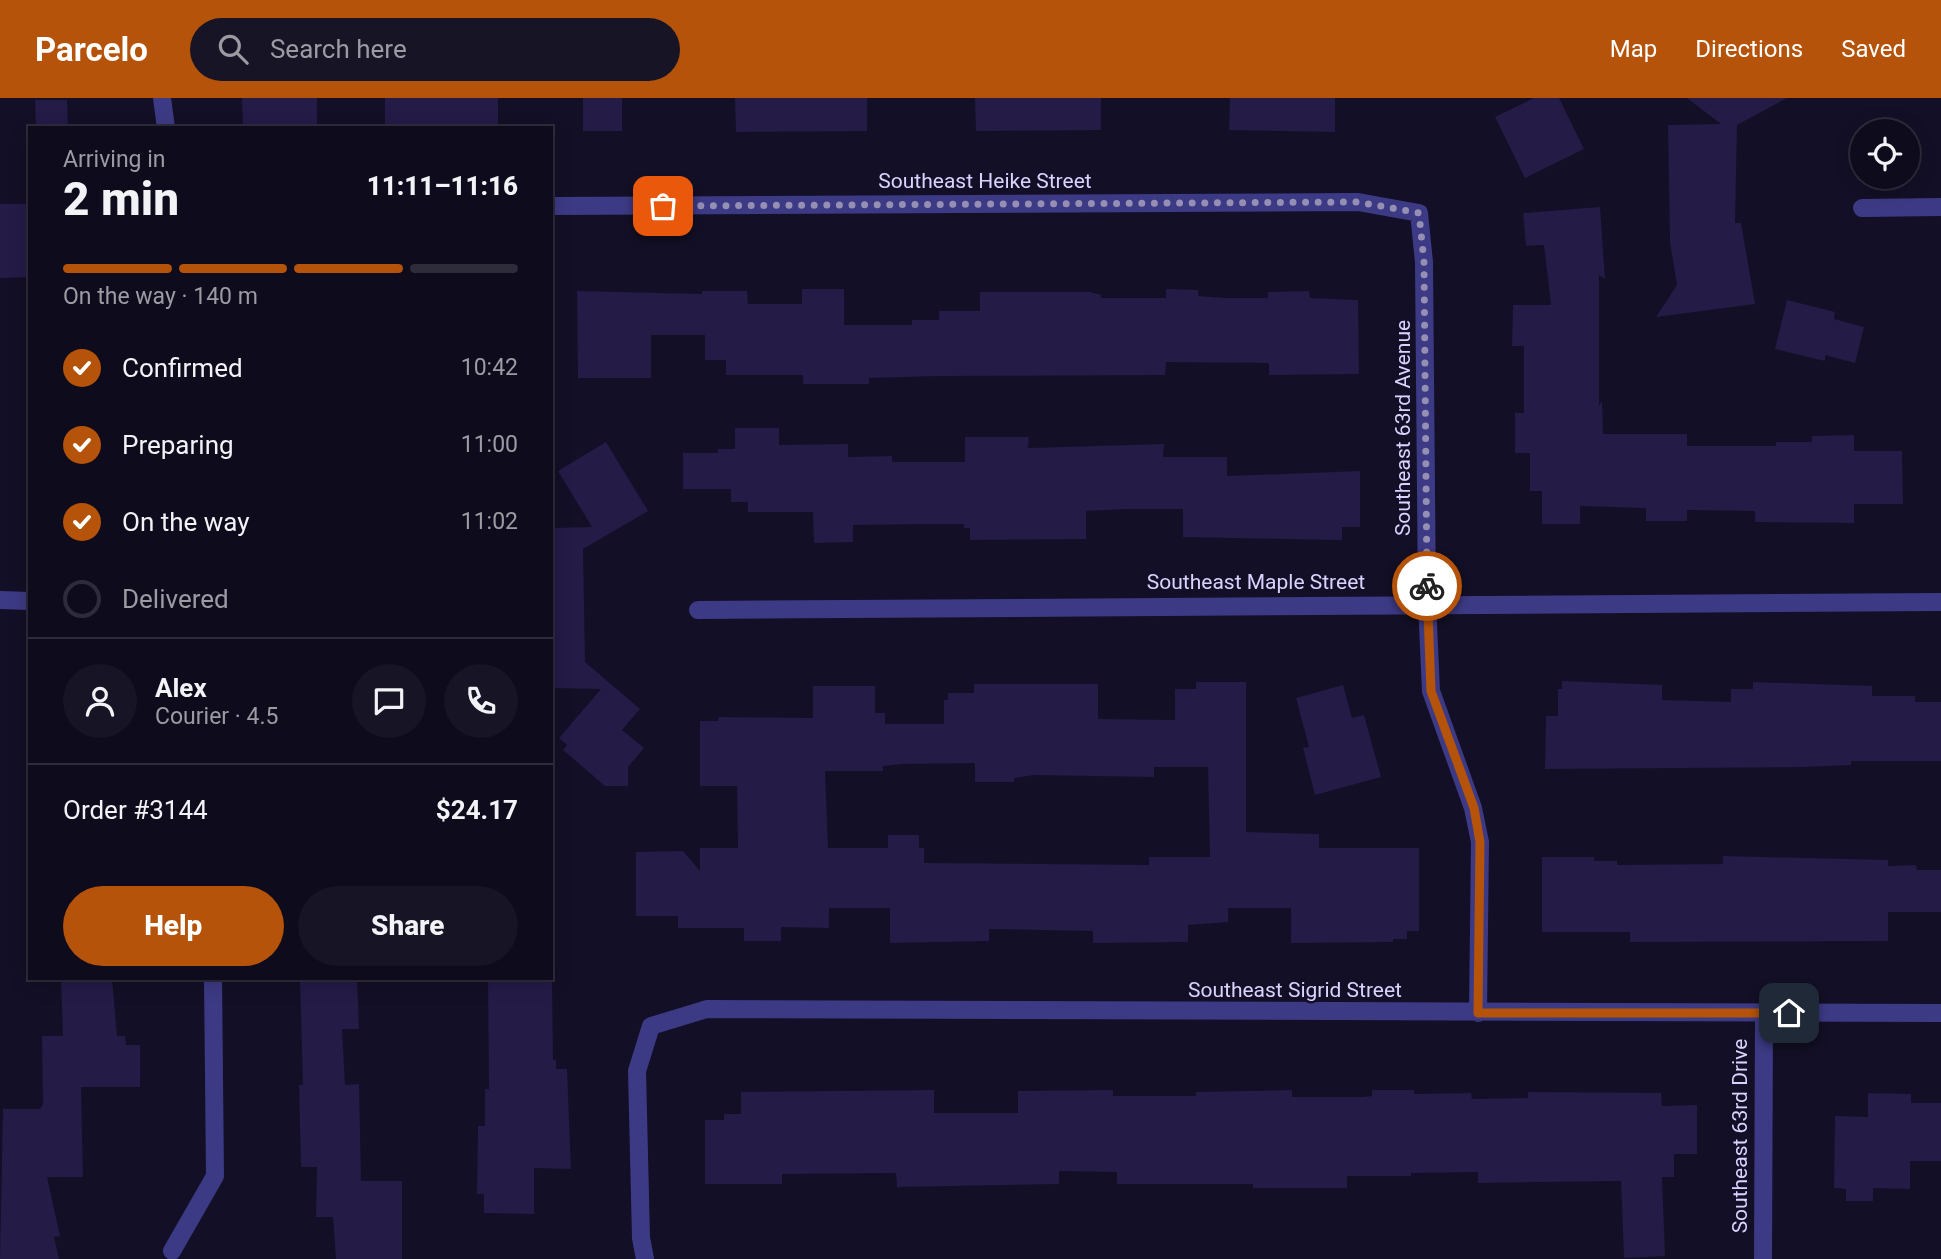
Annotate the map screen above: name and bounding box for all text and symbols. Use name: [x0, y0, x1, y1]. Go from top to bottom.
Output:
search box: [190, 18, 680, 81]
text: Parcelo: [35, 30, 148, 69]
icon: search: [214, 30, 252, 68]
text: Search here: [270, 34, 407, 64]
text: Map: [1610, 35, 1657, 63]
text: Directions: [1695, 35, 1803, 63]
text: Saved: [1841, 35, 1906, 63]
map controls: [1850, 119, 1920, 189]
button: locate: [1850, 119, 1920, 189]
text: Arriving in: [63, 146, 166, 173]
street label: Southeast Heike Street: [878, 169, 1092, 193]
text: 11:11–11:16: [367, 171, 518, 201]
text: 2 min: [63, 172, 179, 226]
pin: [633, 176, 693, 236]
icon: bag: [644, 187, 682, 225]
text: On the way · 140 m: [63, 283, 258, 310]
street label: Southeast 63rd Avenue: [1391, 320, 1415, 536]
icon: check: [63, 349, 101, 387]
text: Confirmed: [122, 353, 243, 383]
text: 10:42: [461, 354, 518, 381]
icon: check: [63, 426, 101, 464]
text: Preparing: [122, 430, 234, 460]
text: 11:00: [461, 431, 518, 458]
icon: check: [63, 503, 101, 541]
text: On the way: [122, 507, 250, 537]
text: 11:02: [461, 508, 518, 535]
courier: [1392, 551, 1462, 621]
icon: bike: [1408, 567, 1446, 605]
street label: Southeast Maple Street: [1147, 570, 1365, 594]
text: Delivered: [122, 584, 229, 614]
button: person: [63, 664, 137, 738]
button: chat: [352, 664, 426, 738]
button: phone: [444, 664, 518, 738]
text: Alex: [155, 673, 207, 703]
text: Courier · 4.5: [155, 703, 278, 730]
text: Order #3144: [63, 795, 208, 825]
text: $24.17: [436, 795, 518, 825]
button: Help: [63, 886, 284, 966]
button: Share: [298, 886, 518, 966]
street label: Southeast Sigrid Street: [1188, 978, 1402, 1002]
pin: [1759, 983, 1819, 1043]
icon: home: [1770, 994, 1808, 1032]
street label: Southeast 63rd Drive: [1728, 1039, 1752, 1233]

